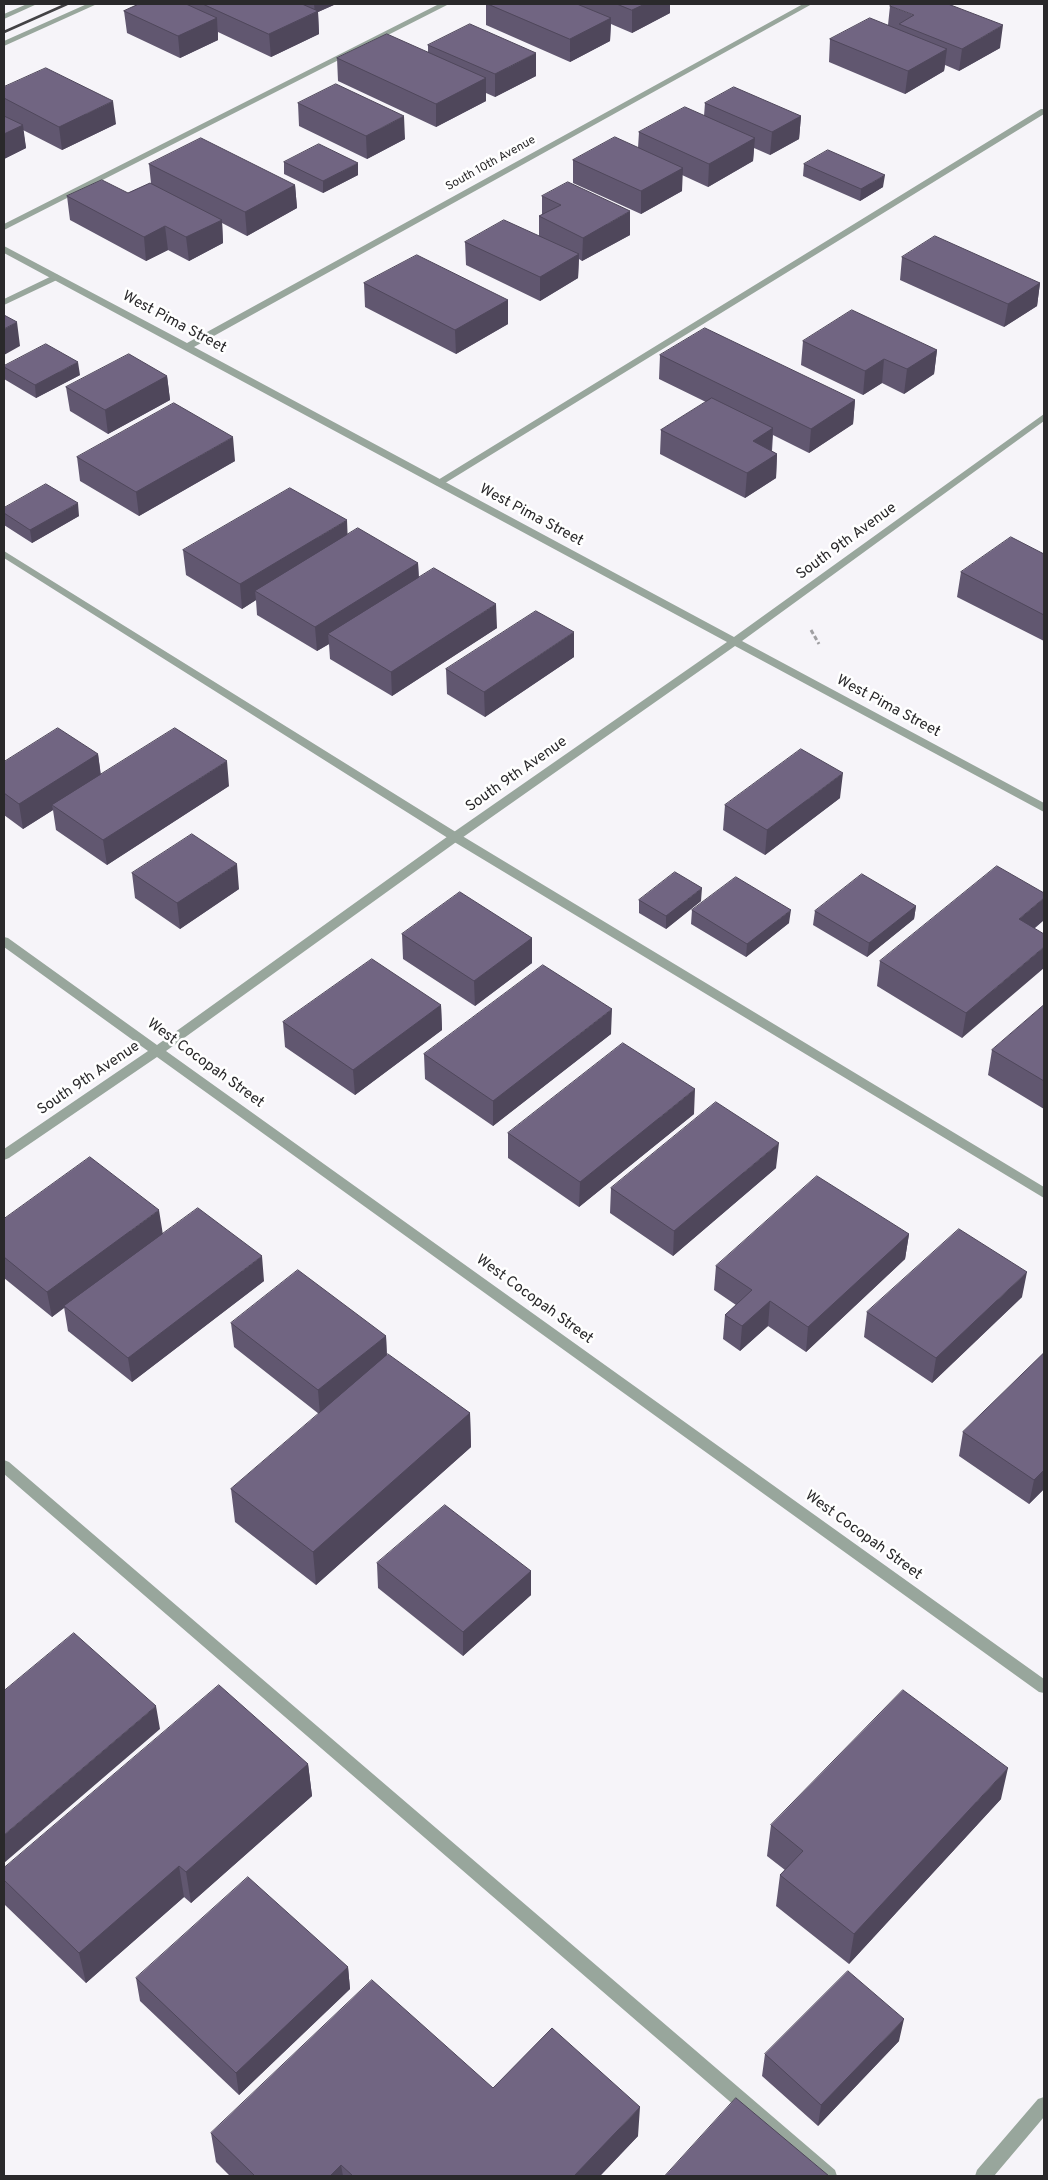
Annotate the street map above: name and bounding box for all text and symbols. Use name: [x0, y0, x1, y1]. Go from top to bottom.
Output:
street label: South 10th Avenue: [444, 133, 538, 195]
street label: West Pima Street: [119, 288, 229, 358]
street label: West Pima Street: [476, 481, 586, 551]
street label: South 9th Avenue: [793, 500, 901, 584]
street label: West Pima Street: [833, 672, 943, 742]
street label: South 9th Avenue: [463, 733, 571, 817]
street label: West Cocopah Street: [143, 1015, 267, 1113]
street label: South 9th Avenue: [35, 1038, 143, 1120]
street label: West Cocopah Street: [472, 1251, 596, 1349]
street label: West Cocopah Street: [801, 1487, 925, 1585]

